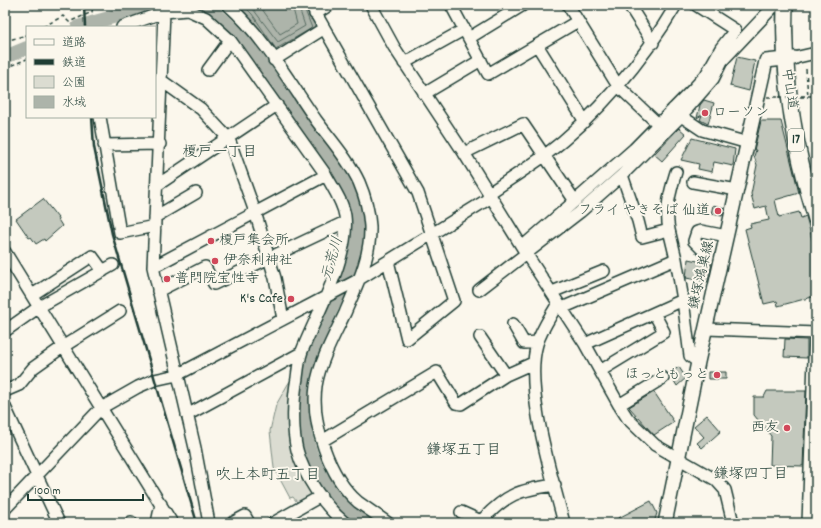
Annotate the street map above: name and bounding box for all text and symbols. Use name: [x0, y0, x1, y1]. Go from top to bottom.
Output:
legend: [26, 26, 156, 118]
text: 道路: [62, 35, 86, 52]
text: 鉄道: [62, 55, 86, 72]
street label: 中山道: [776, 67, 802, 111]
text: 公園: [62, 75, 86, 92]
text: 水域: [62, 95, 86, 112]
place label: ローソン: [713, 103, 769, 123]
marker: ローソン: [700, 108, 710, 118]
road number: 17: [788, 129, 804, 151]
district label: 榎戸一丁目: [182, 142, 258, 164]
place label: フライ やきそば 仙道: [578, 201, 710, 221]
marker: フライ やきそば 仙道: [713, 206, 723, 216]
place label: 榎戸集会所: [219, 231, 289, 251]
water label: 元荒川: [316, 234, 350, 284]
marker: 榎戸集会所: [206, 236, 216, 246]
street label: 鎌塚鴻巣線: [684, 239, 720, 311]
place label: 伊奈利神社: [223, 251, 293, 271]
marker: 伊奈利神社: [210, 256, 220, 266]
place label: 普門院宝性寺: [175, 269, 259, 289]
marker: 普門院宝性寺: [162, 274, 172, 284]
place label: K's Cafe: [240, 289, 283, 309]
marker: K's Cafe: [286, 294, 296, 304]
place label: ほっともっと: [625, 365, 709, 385]
marker: ほっともっと: [712, 370, 722, 380]
place label: 西友: [751, 418, 779, 438]
marker: 西友: [782, 423, 792, 433]
district label: 鎌塚五丁目: [426, 440, 502, 462]
district label: 鎌塚四丁目: [713, 464, 789, 486]
district label: 吹上本町五丁目: [215, 465, 321, 487]
scale bar: [28, 476, 143, 502]
text: 100 m: [34, 483, 61, 500]

